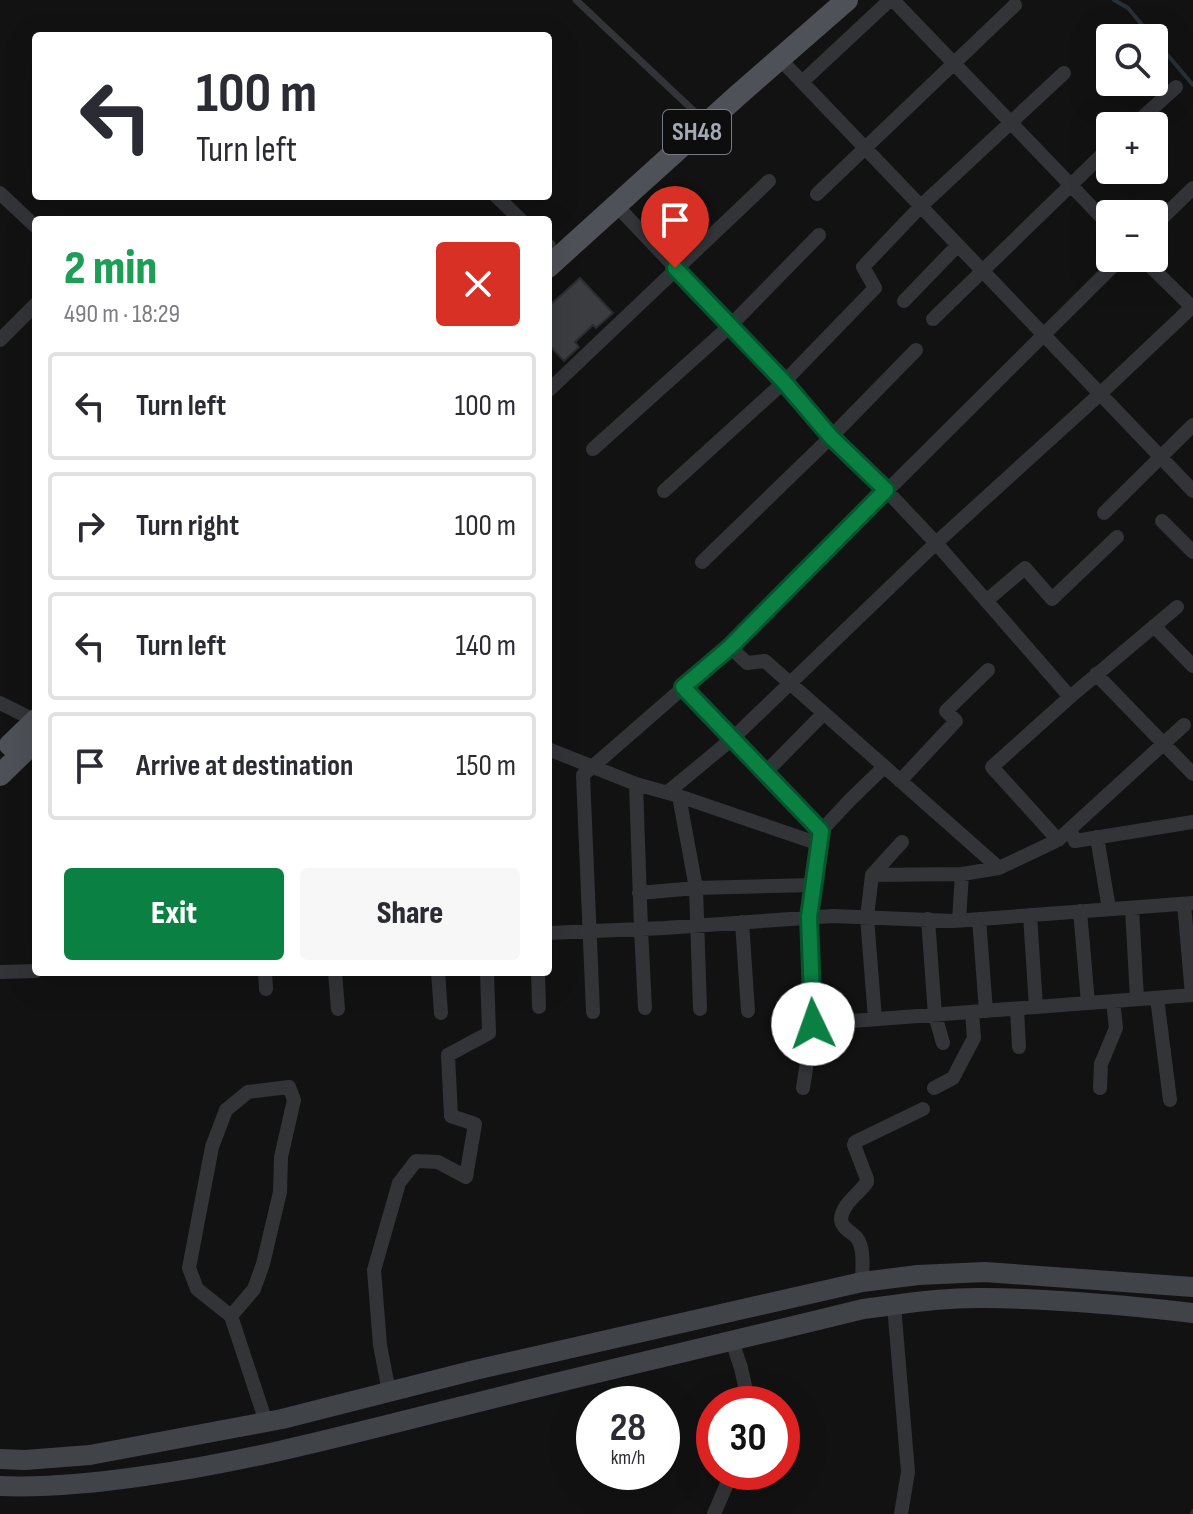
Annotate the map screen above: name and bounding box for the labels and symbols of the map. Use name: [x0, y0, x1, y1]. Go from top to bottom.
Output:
road number: SH48: [663, 110, 731, 154]
pin: [641, 186, 709, 268]
position arrow: [771, 982, 855, 1066]
speed limit sign: 30: [696, 1386, 800, 1490]

